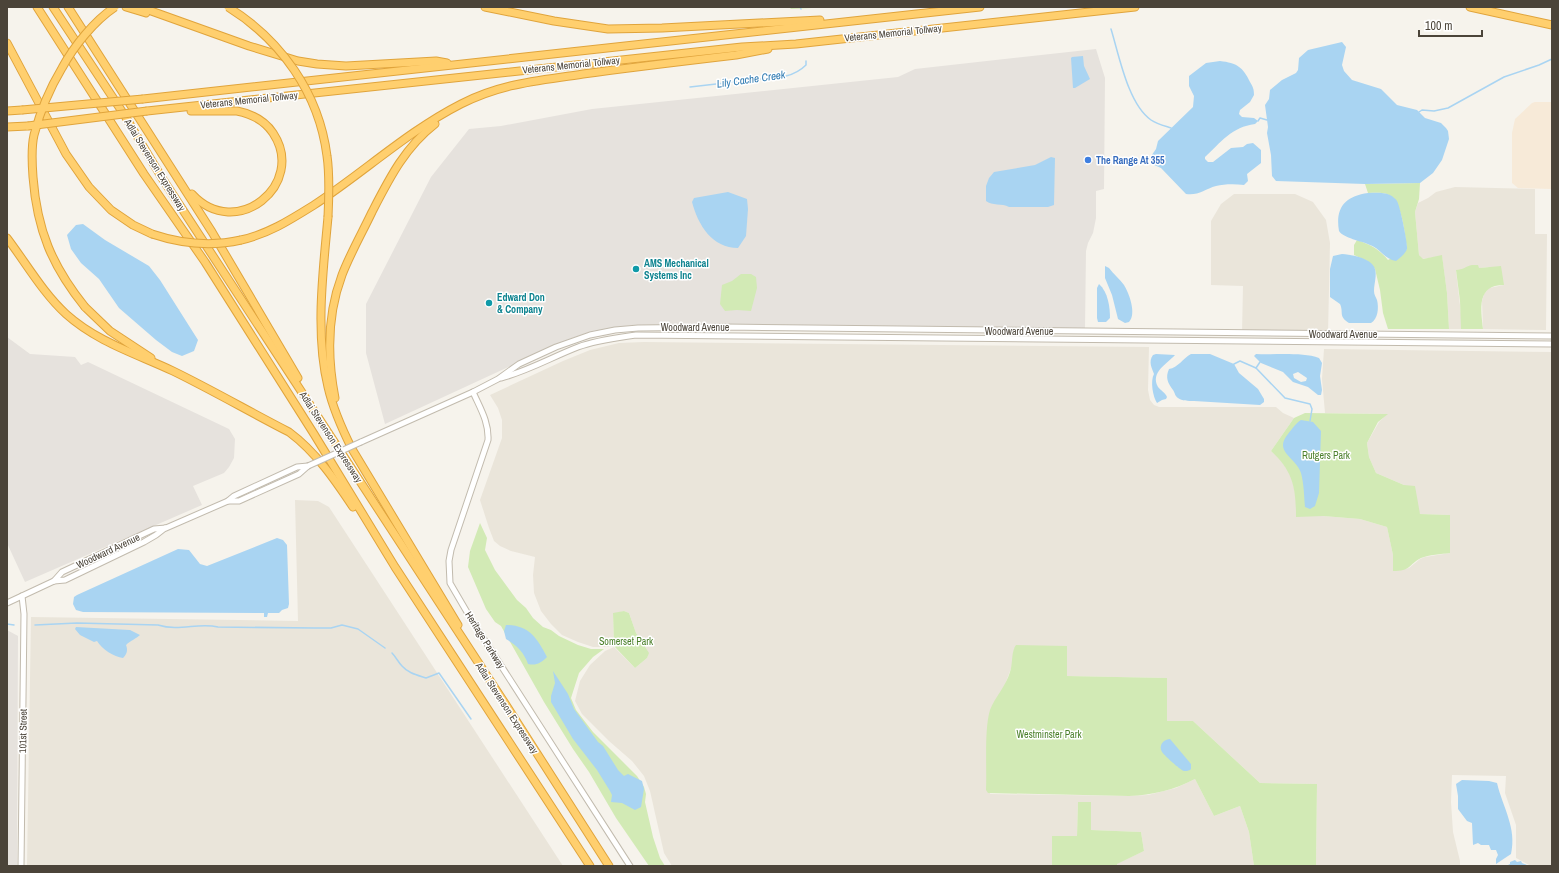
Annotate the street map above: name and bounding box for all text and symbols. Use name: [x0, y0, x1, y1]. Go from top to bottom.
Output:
scale bar: [1419, 12, 1482, 38]
text: 100 m: [1425, 18, 1452, 34]
street label: Veterans Memorial Tollway: [844, 21, 943, 45]
street label: Veterans Memorial Tollway: [522, 53, 621, 77]
water label: Lily Cache Creek: [716, 67, 787, 91]
street label: Veterans Memorial Tollway: [200, 88, 299, 112]
street label: Adlai Stevenson Expressway: [121, 116, 189, 214]
place label: The Range At 355: [1096, 154, 1165, 167]
marker: The Range At 355: [1083, 155, 1093, 165]
place label: AMS Mechanical Systems Inc: [644, 257, 709, 282]
marker: AMS Mechanical Systems Inc: [631, 264, 641, 274]
place label: Edward Don & Company: [497, 291, 545, 316]
marker: Edward Don & Company: [484, 298, 494, 308]
street label: Woodward Avenue: [661, 321, 730, 334]
street label: Woodward Avenue: [985, 325, 1054, 338]
street label: Woodward Avenue: [1309, 328, 1378, 341]
street label: Adlai Stevenson Expressway: [296, 388, 366, 486]
park label: Rutgers Park: [1302, 449, 1351, 462]
street label: Woodward Avenue: [74, 530, 142, 571]
street label: Heritage Parkway: [462, 609, 508, 672]
park label: Somerset Park: [599, 635, 654, 648]
street label: Adlai Stevenson Expressway: [472, 659, 542, 757]
street label: 101st Street: [16, 708, 30, 753]
park label: Westminster Park: [1016, 728, 1082, 741]

